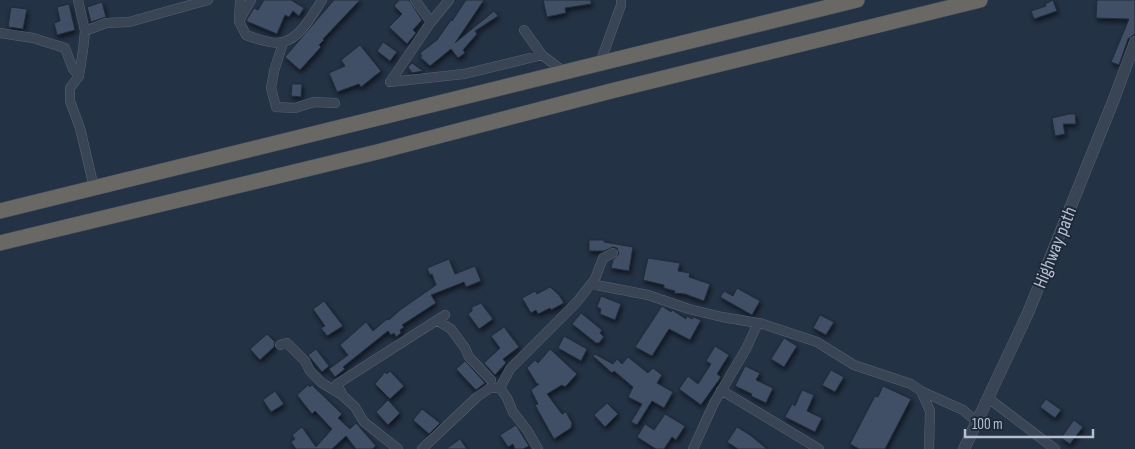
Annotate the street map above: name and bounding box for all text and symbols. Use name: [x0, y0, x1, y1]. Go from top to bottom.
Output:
street label: Highway path: [1029, 203, 1082, 292]
scale bar: [965, 406, 1092, 438]
text: 100 m: [972, 415, 1003, 434]

